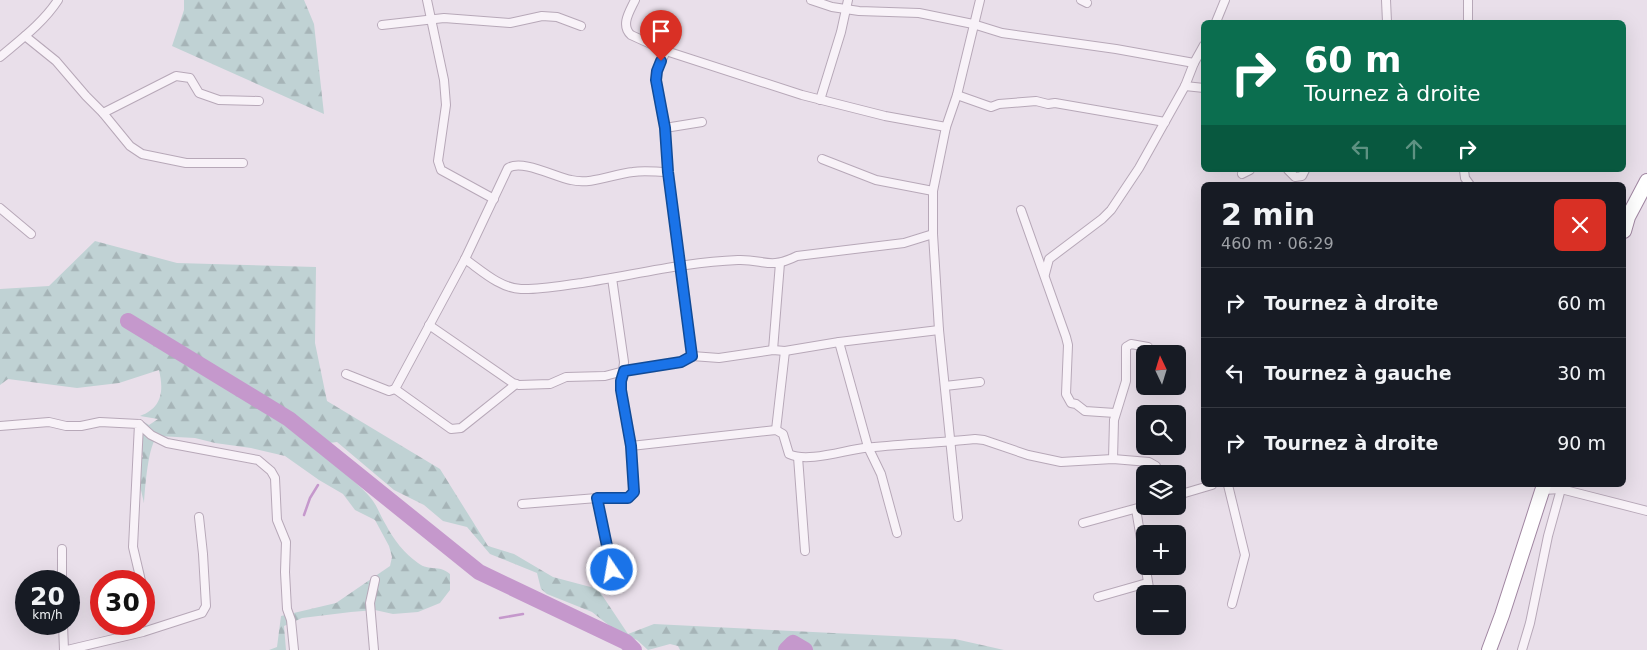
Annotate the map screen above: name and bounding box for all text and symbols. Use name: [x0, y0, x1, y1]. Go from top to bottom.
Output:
pin: [640, 10, 682, 61]
icon: arrive: [647, 17, 675, 45]
icon: right: [1221, 40, 1286, 105]
text: 60 m: [1304, 40, 1401, 80]
text: Tournez à droite: [1304, 81, 1481, 106]
icon: left: [1347, 135, 1375, 163]
icon: ahead: [1400, 135, 1428, 163]
icon: right: [1453, 135, 1481, 163]
text: 2 min: [1221, 197, 1315, 232]
button: close: [1554, 199, 1606, 251]
text: 460 m · 06:29: [1221, 234, 1334, 253]
icon: right: [1221, 289, 1249, 317]
text: Tournez à droite: [1264, 292, 1438, 314]
text: 60 m: [1557, 292, 1606, 314]
north arrow: [1136, 345, 1186, 395]
map controls: [1136, 345, 1186, 635]
icon: left: [1221, 359, 1249, 387]
text: Tournez à gauche: [1264, 362, 1452, 384]
text: 30 m: [1557, 362, 1606, 384]
button: search: [1136, 405, 1186, 455]
icon: right: [1221, 429, 1249, 457]
text: Tournez à droite: [1264, 432, 1438, 454]
text: 90 m: [1557, 432, 1606, 454]
button: layers: [1136, 465, 1186, 515]
button: +: [1136, 525, 1186, 575]
position arrow: [585, 543, 637, 595]
speed limit sign: 30: [90, 570, 155, 635]
text: 20: [30, 582, 65, 611]
button: −: [1136, 585, 1186, 635]
text: km/h: [32, 608, 63, 622]

